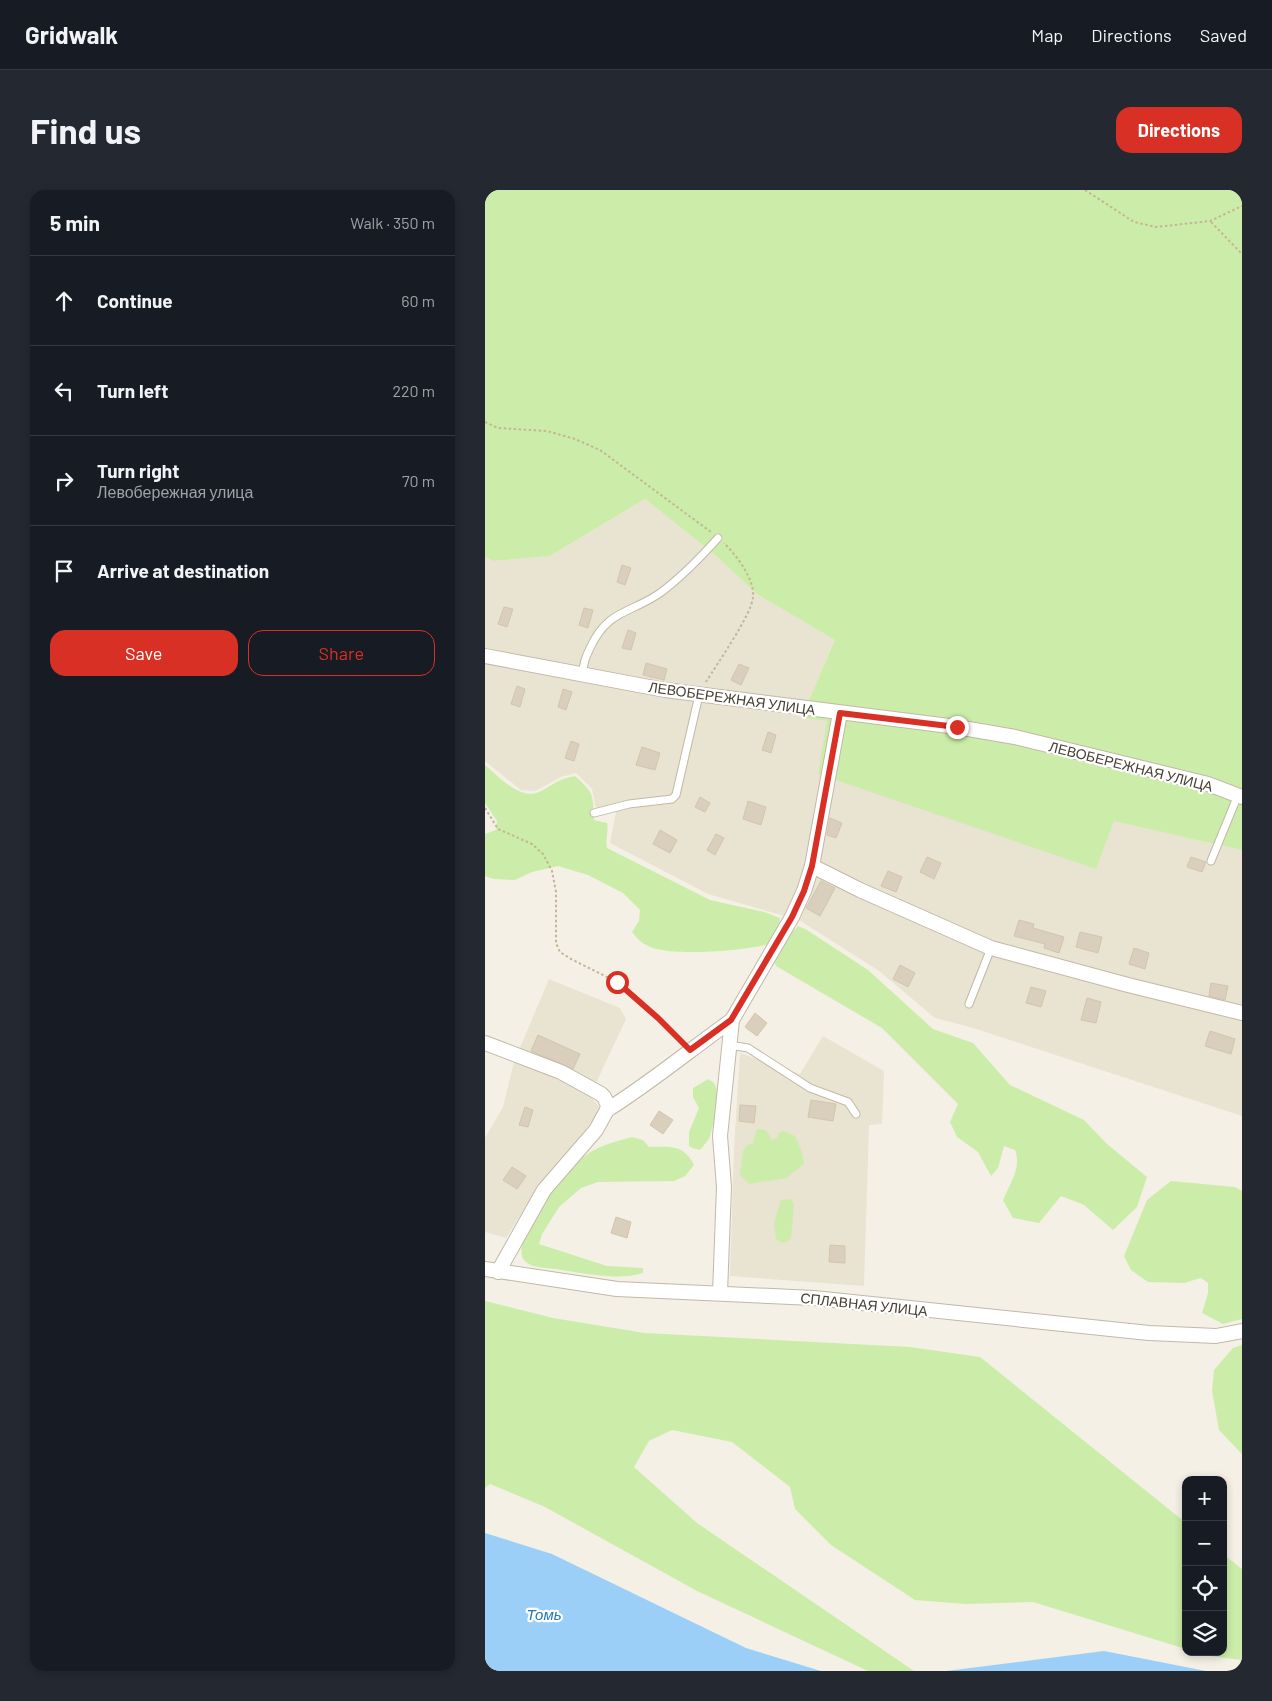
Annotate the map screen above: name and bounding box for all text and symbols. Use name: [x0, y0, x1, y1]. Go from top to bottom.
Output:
text: Gridwalk: [25, 20, 118, 49]
text: Map: [1031, 24, 1063, 46]
text: Directions: [1091, 24, 1172, 46]
text: Saved: [1200, 24, 1247, 46]
button: Directions: [1116, 107, 1242, 153]
text: Find us: [30, 109, 141, 151]
text: 5 min: [50, 210, 100, 235]
text: Walk · 350 m: [350, 213, 435, 232]
icon: ahead: [50, 287, 78, 315]
text: Continue: [97, 289, 173, 312]
text: 60 m: [401, 291, 435, 310]
icon: left: [50, 377, 78, 405]
text: Turn left: [97, 379, 168, 402]
text: 220 m: [392, 381, 435, 400]
text: Turn right: [97, 459, 179, 482]
icon: right: [50, 467, 78, 495]
text: 70 m: [402, 471, 435, 490]
text: Левобережная улица: [97, 482, 253, 501]
icon: arrive: [50, 557, 78, 585]
text: Arrive at destination: [97, 559, 269, 582]
button: Save: [50, 630, 238, 676]
button: Share: [248, 630, 435, 676]
street label: ЛЕВОБЕРЕЖНАЯ УЛИЦА: [648, 678, 817, 718]
route end: [946, 716, 969, 739]
street label: ЛЕВОБЕРЕЖНАЯ УЛИЦА: [1047, 737, 1215, 795]
route start: [606, 971, 629, 994]
street label: СПЛАВНАЯ УЛИЦА: [800, 1289, 929, 1319]
map controls: [1182, 1476, 1227, 1656]
button: +: [1182, 1476, 1227, 1521]
button: −: [1182, 1521, 1227, 1566]
button: locate: [1182, 1566, 1227, 1611]
water label: Томь: [526, 1605, 562, 1623]
button: layers: [1182, 1611, 1227, 1656]

